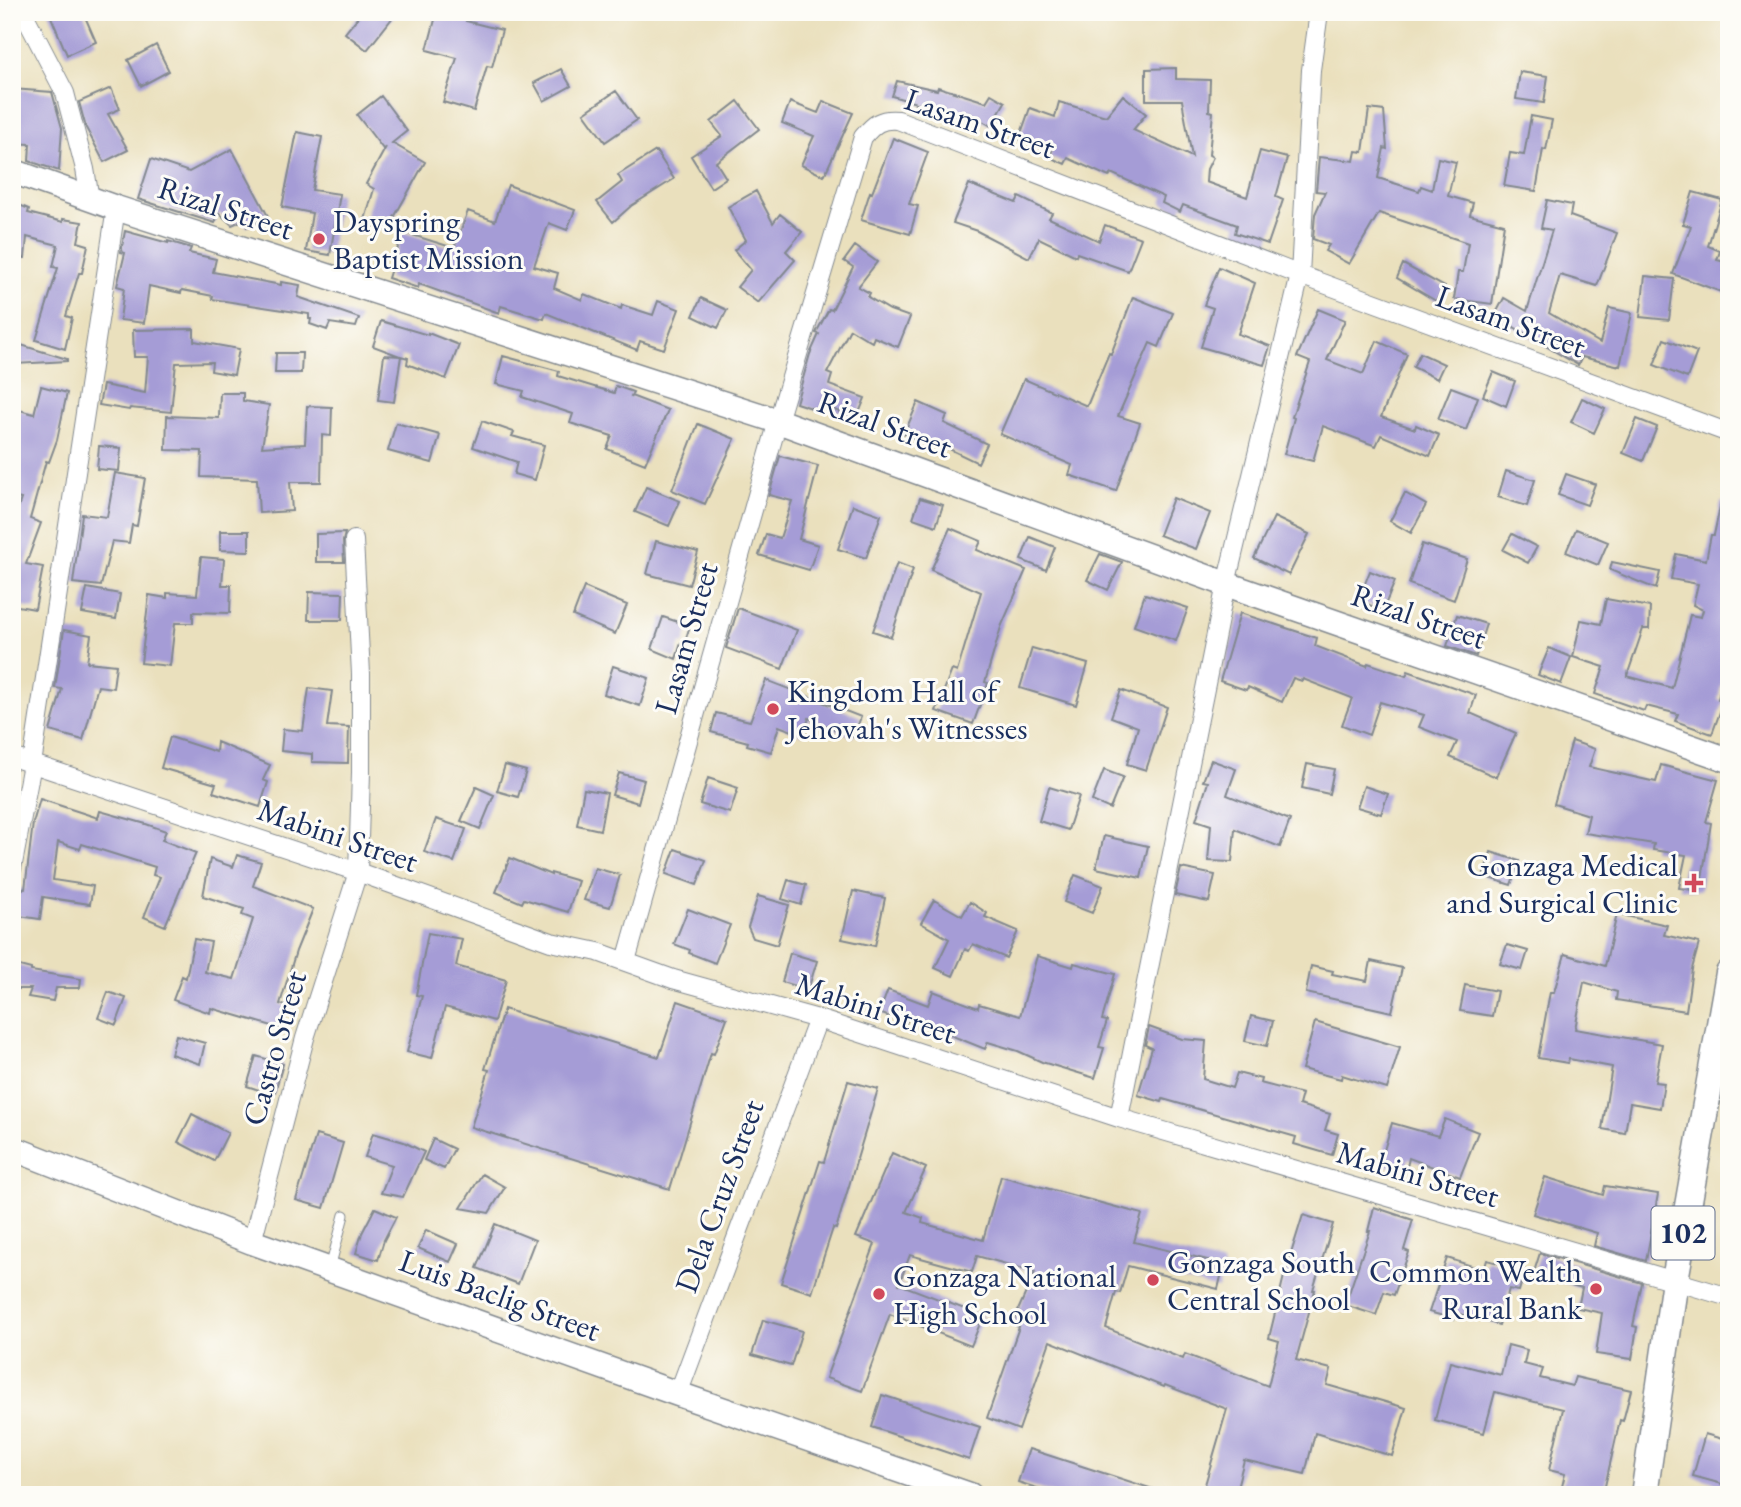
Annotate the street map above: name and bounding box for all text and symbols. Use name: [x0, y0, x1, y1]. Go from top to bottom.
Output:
street label: Lasam Street: [899, 78, 1061, 168]
street label: Rizal Street: [153, 166, 299, 250]
place label: Dayspring Baptist Mission: [333, 200, 524, 279]
marker: Dayspring Baptist Mission: [311, 231, 327, 247]
street label: Lasam Street: [1430, 275, 1592, 367]
street label: Rizal Street: [812, 380, 958, 468]
street label: Lasam Street: [644, 557, 728, 719]
street label: Rizal Street: [1346, 573, 1492, 659]
place label: Kingdom Hall of Jehovah's Witnesses: [784, 670, 1028, 749]
marker: Kingdom Hall of Jehovah's Witnesses: [765, 701, 781, 717]
street label: Mabini Street: [252, 788, 424, 882]
place label: Gonzaga Medical and Surgical Clinic: [1446, 844, 1678, 923]
marker: Gonzaga Medical and Surgical Clinic: [1684, 873, 1704, 893]
street label: Mabini Street: [790, 962, 962, 1054]
street label: Castro Street: [232, 966, 316, 1130]
street label: Dela Cruz Street: [665, 1094, 773, 1298]
street label: Mabini Street: [1332, 1131, 1504, 1217]
road number: 102: [1652, 1206, 1714, 1260]
street label: Luis Baclig Street: [394, 1239, 606, 1351]
place label: Gonzaga South Central School: [1167, 1241, 1355, 1320]
place label: Common Wealth Rural Bank: [1369, 1250, 1583, 1329]
place label: Gonzaga National High School: [893, 1255, 1116, 1334]
marker: Gonzaga South Central School: [1145, 1272, 1161, 1288]
marker: Common Wealth Rural Bank: [1588, 1281, 1604, 1297]
marker: Gonzaga National High School: [871, 1286, 887, 1302]

